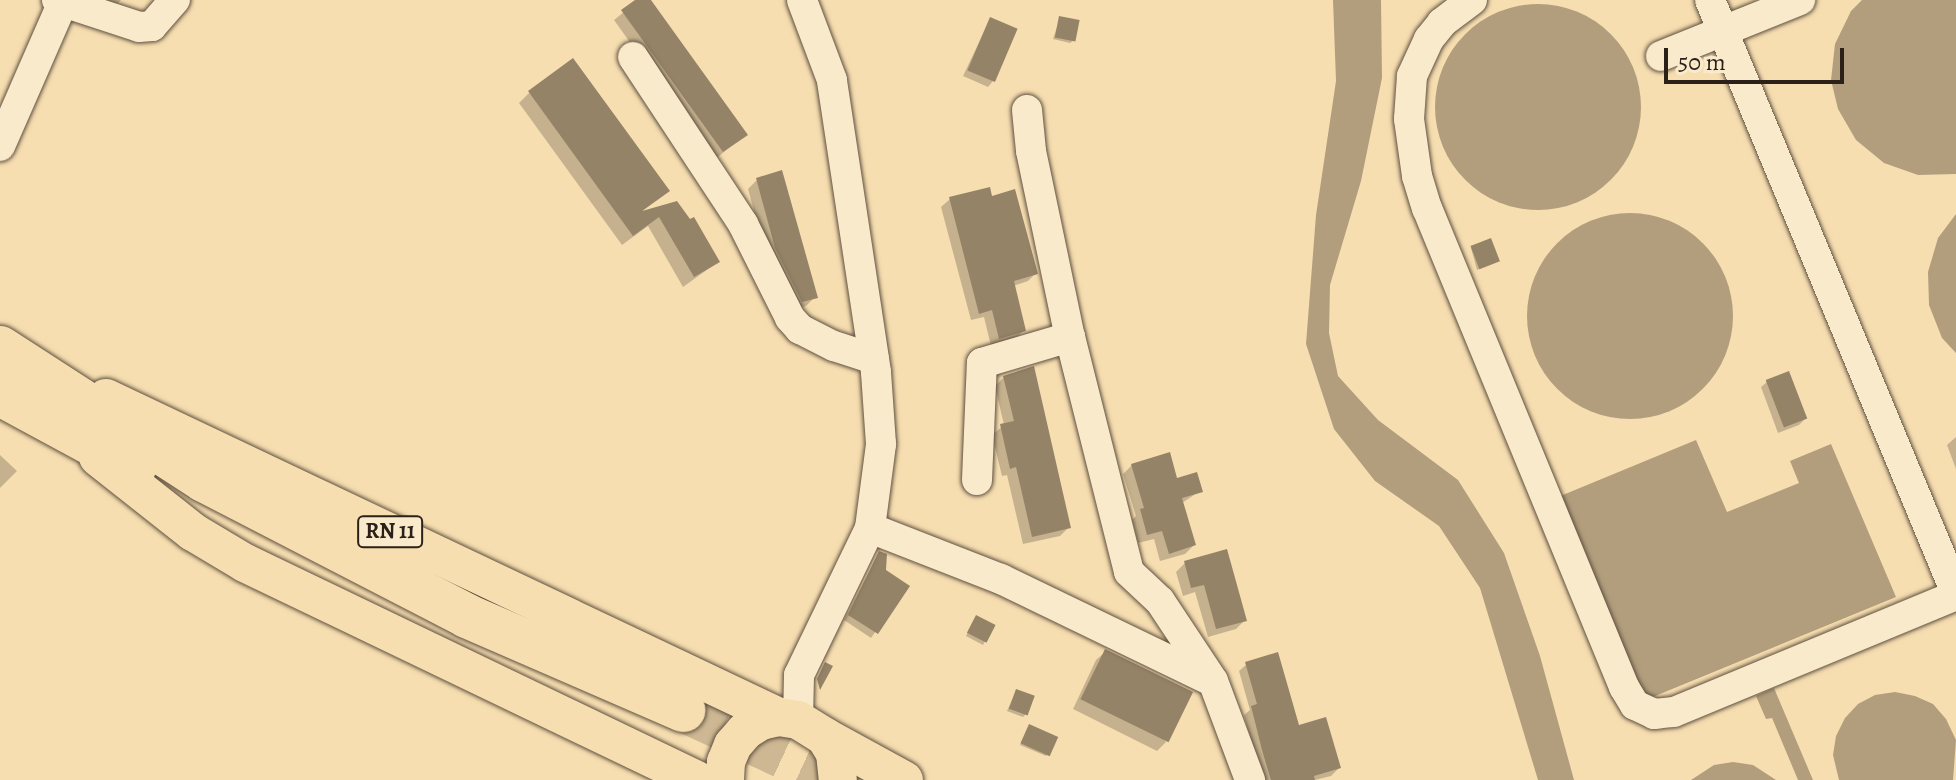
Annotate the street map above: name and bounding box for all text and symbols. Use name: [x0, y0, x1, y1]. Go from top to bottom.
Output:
scale bar: [1668, 32, 1848, 82]
text: 50 m: [1678, 46, 1726, 78]
road number: RN 11: [356, 514, 424, 550]

